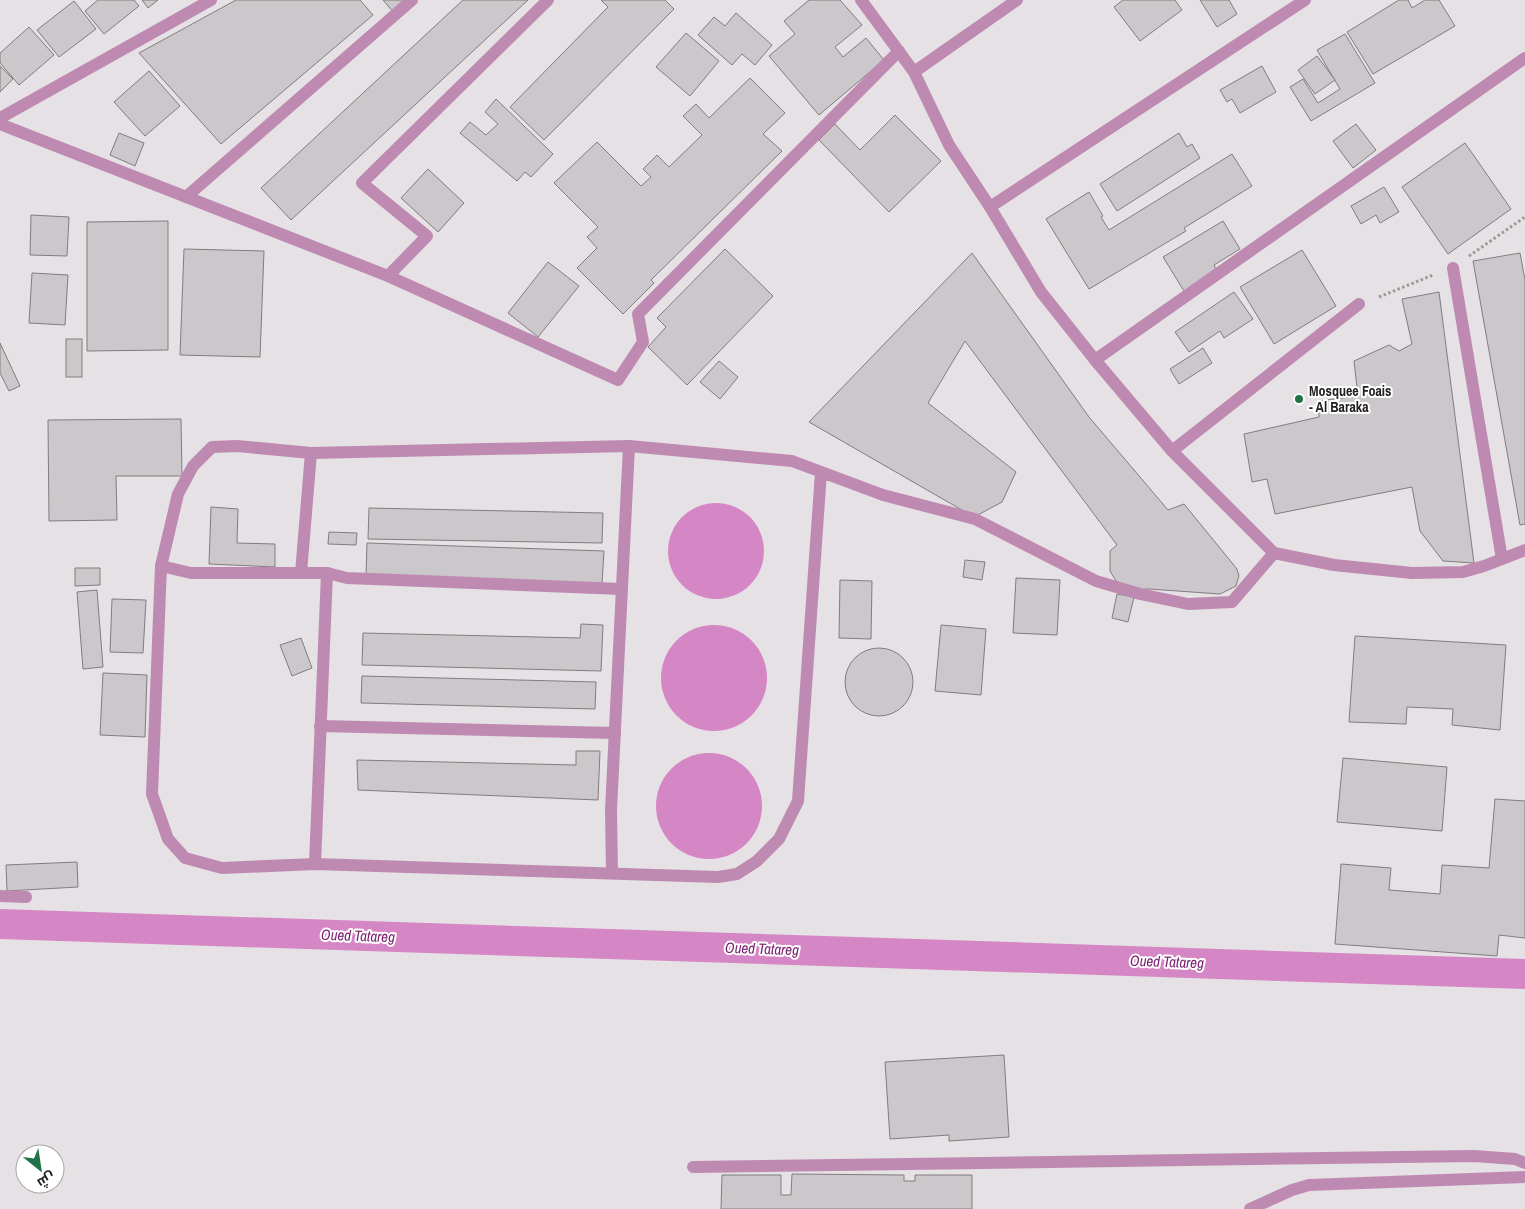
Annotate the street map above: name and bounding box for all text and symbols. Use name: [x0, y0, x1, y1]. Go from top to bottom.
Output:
place label: Mosquee Foais - Al Baraka: [1309, 382, 1391, 416]
marker: Mosquee Foais - Al Baraka: [1293, 393, 1305, 405]
water label: Oued Tatareg: [321, 924, 396, 947]
water label: Oued Tatareg: [725, 937, 800, 960]
water label: Oued Tatareg: [1130, 950, 1205, 973]
north arrow: [15, 1144, 65, 1194]
text: ش: [34, 1168, 59, 1193]

